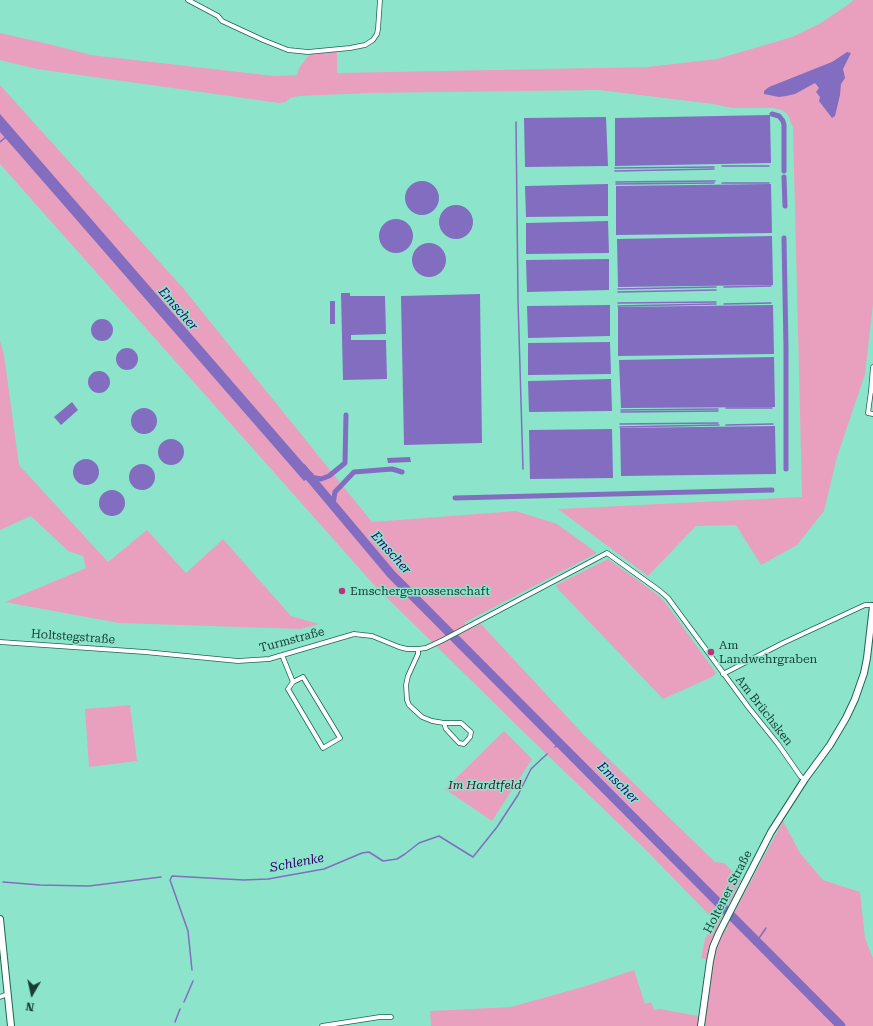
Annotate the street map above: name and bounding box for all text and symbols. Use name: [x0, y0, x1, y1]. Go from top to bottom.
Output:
water label: Emscher: [155, 284, 201, 334]
water label: Emscher: [368, 528, 414, 578]
place label: Emschergenossenschaft: [350, 584, 490, 598]
marker: Emschergenossenschaft: [337, 586, 347, 596]
street label: Turmstraße: [258, 624, 326, 656]
street label: Holtstegstraße: [30, 627, 116, 647]
place label: Am Landwehrgraben: [719, 638, 817, 666]
marker: Am Landwehrgraben: [706, 647, 716, 657]
street label: Am Brüchsken: [732, 673, 796, 749]
water label: Emscher: [594, 759, 642, 807]
park label: Im Hardtfeld: [448, 778, 522, 792]
street label: Holtener Straße: [701, 848, 755, 936]
water label: Schlenke: [269, 850, 325, 876]
north arrow: [12, 974, 52, 1014]
text: N: [25, 999, 35, 1013]

